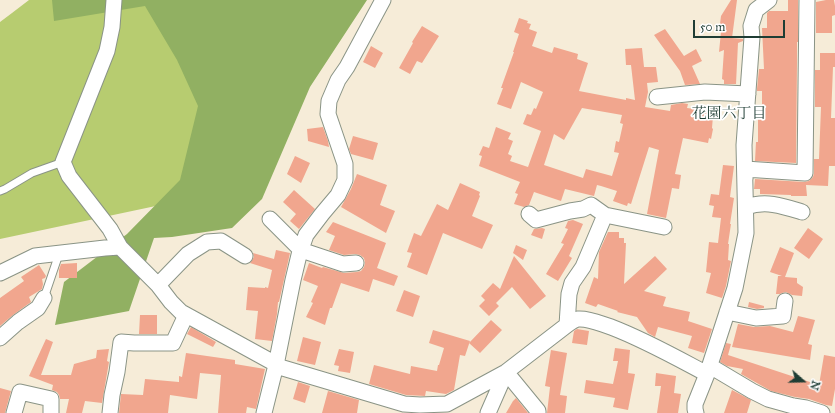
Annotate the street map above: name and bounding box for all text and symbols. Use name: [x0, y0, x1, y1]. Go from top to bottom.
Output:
scale bar: [695, 12, 787, 38]
text: 50 m: [700, 20, 725, 34]
district label: 花園六丁目: [692, 105, 766, 123]
north arrow: [783, 361, 823, 401]
text: N: [807, 379, 822, 392]

